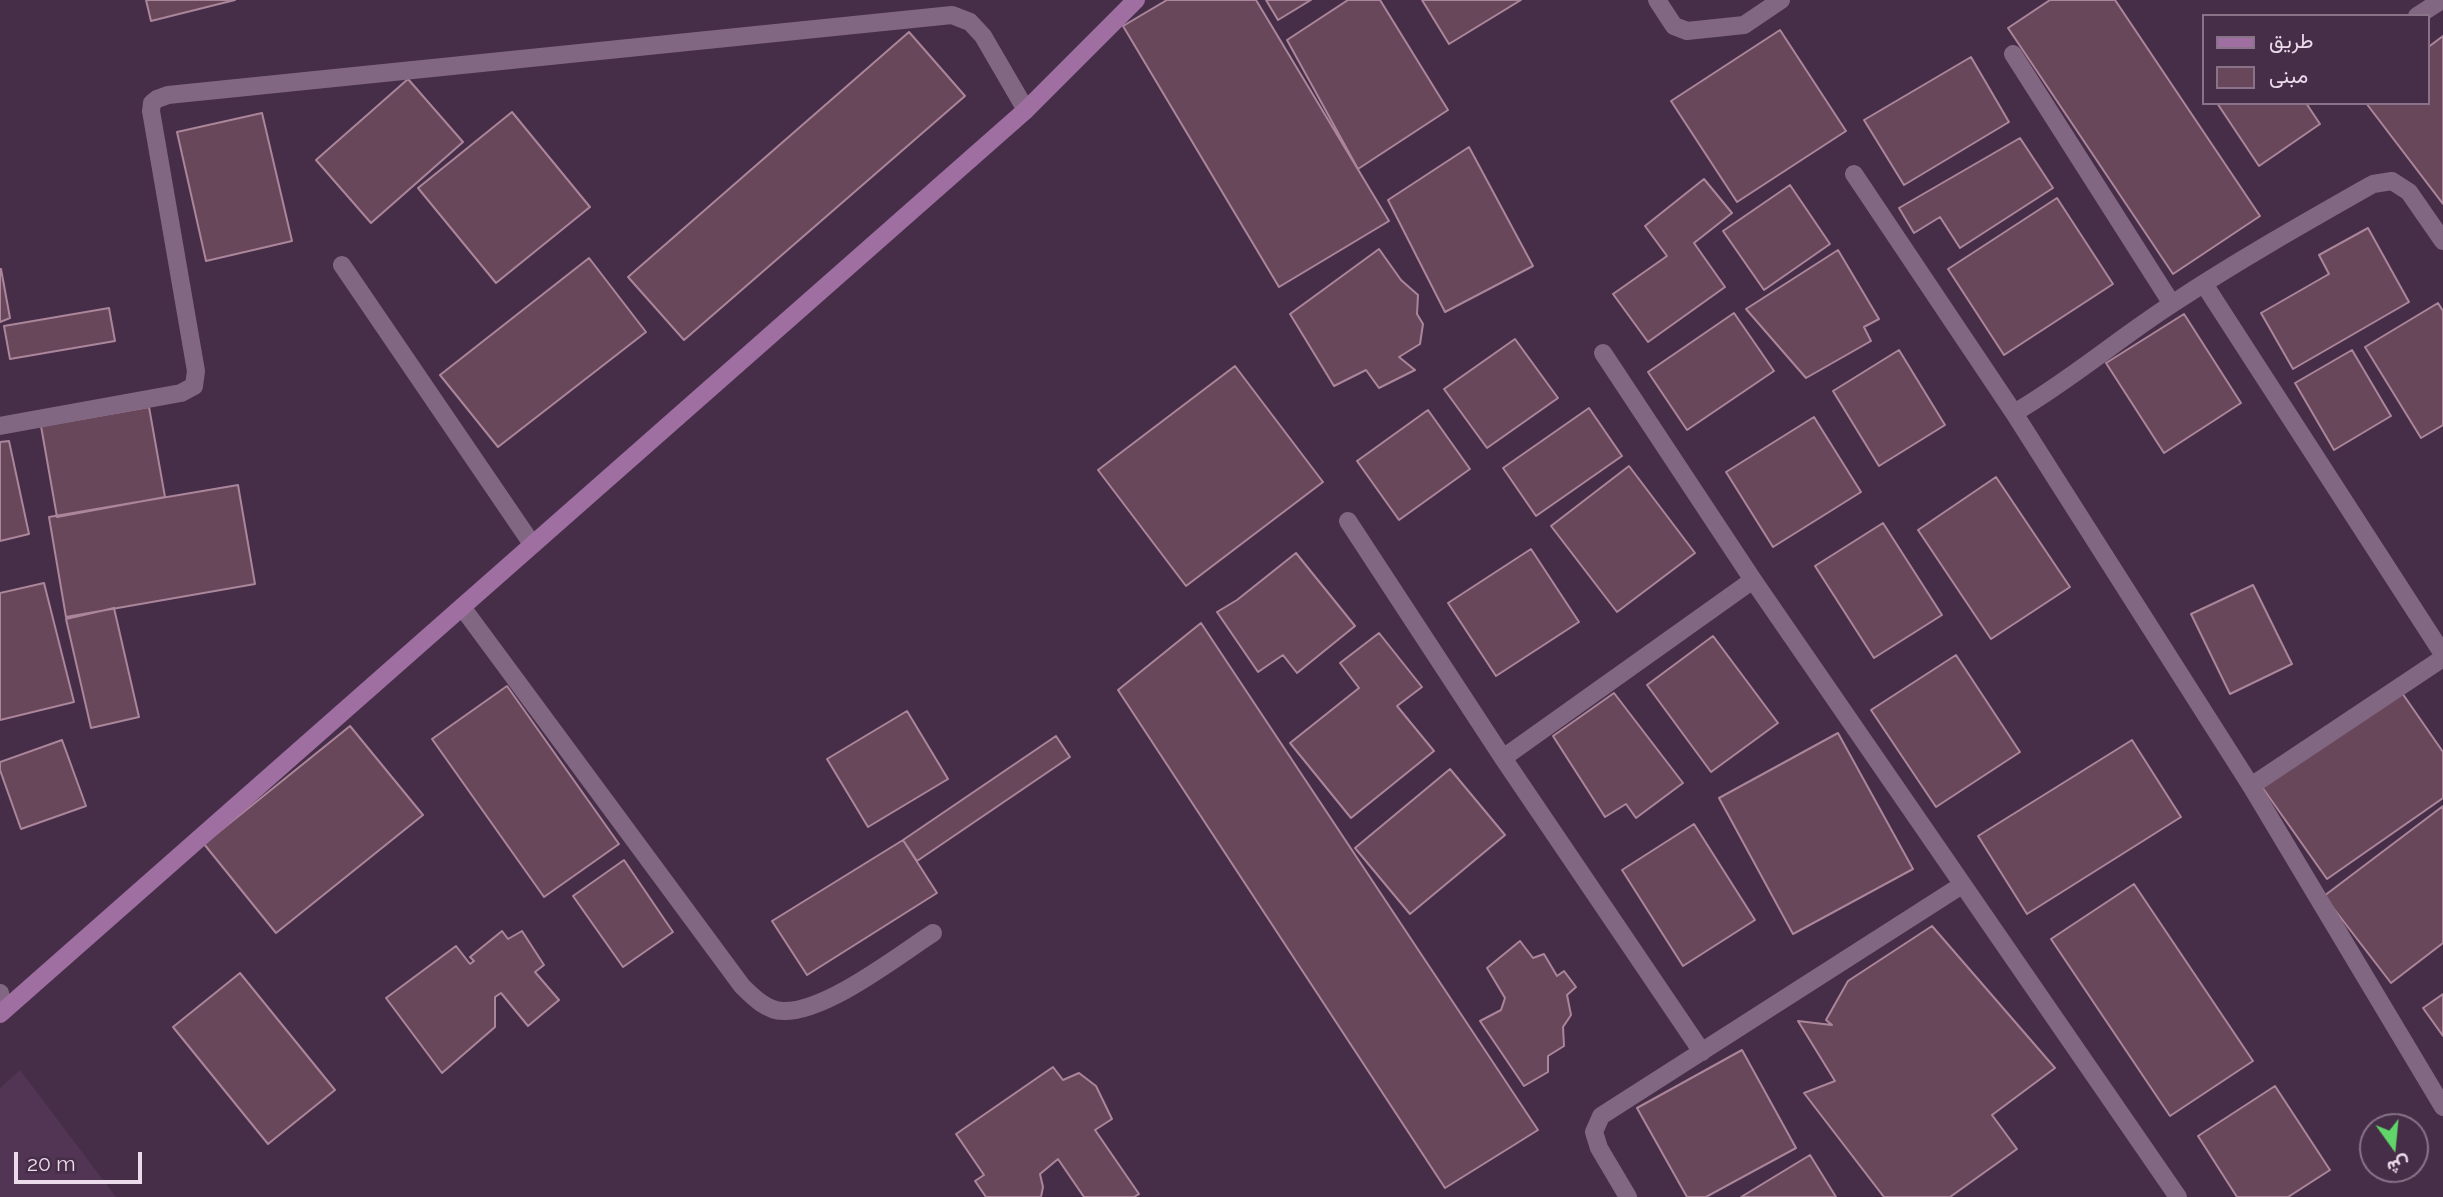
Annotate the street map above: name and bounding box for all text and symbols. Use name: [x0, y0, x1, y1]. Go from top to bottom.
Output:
legend: [2202, 14, 2429, 105]
text: طريق: [2269, 28, 2314, 53]
text: مبنى: [2269, 63, 2308, 88]
north arrow: [2359, 1113, 2429, 1183]
scale bar: [18, 1138, 145, 1182]
text: 20 m: [27, 1151, 75, 1176]
text: ش: [2385, 1153, 2413, 1180]

